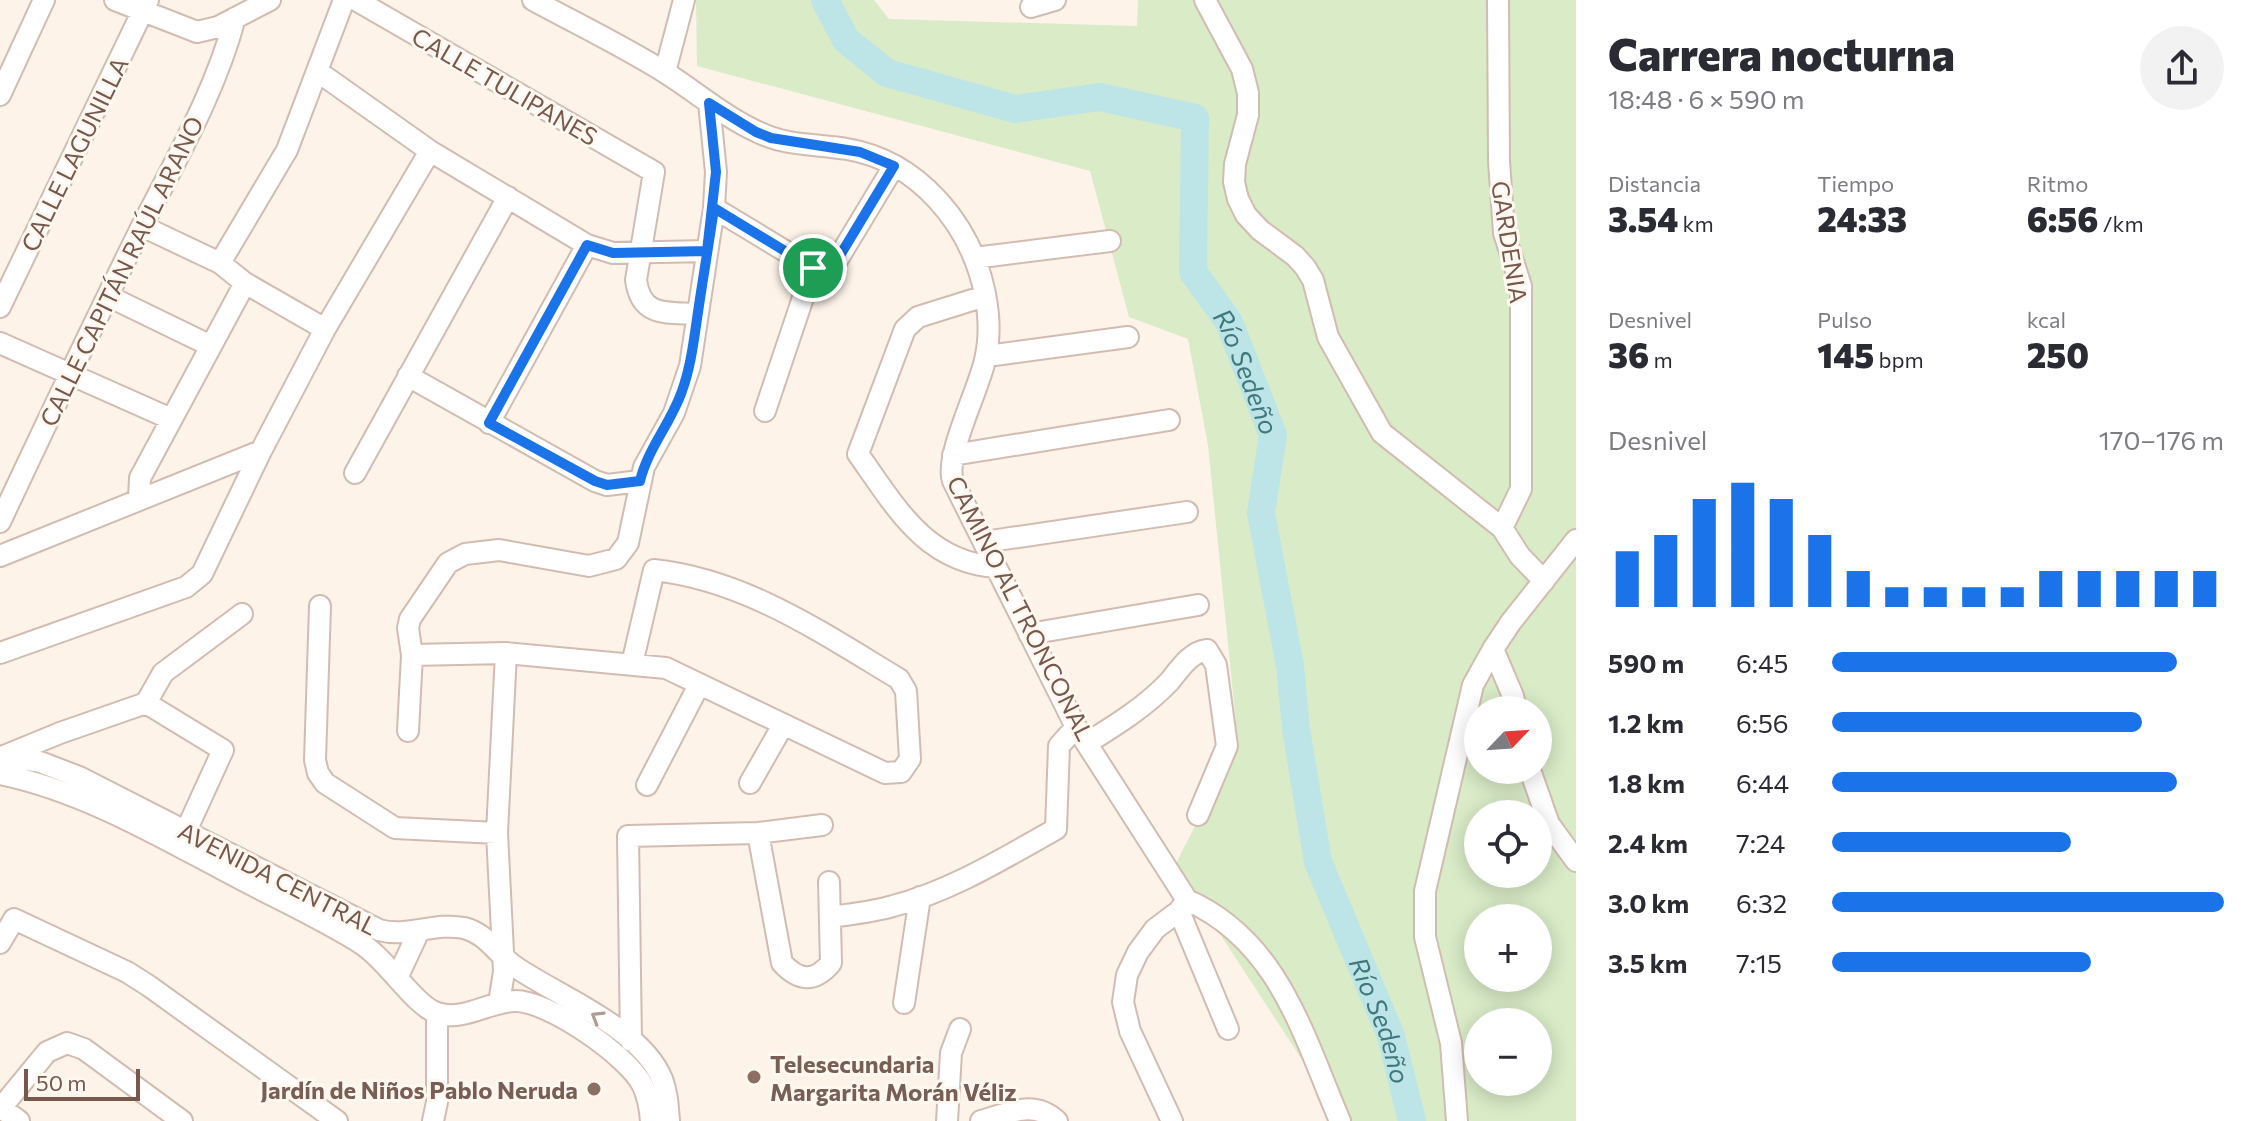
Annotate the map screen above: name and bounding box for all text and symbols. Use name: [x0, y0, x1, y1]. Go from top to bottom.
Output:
street label: CALLE TULIPANES: [407, 21, 603, 151]
text: Carrera nocturna: [1608, 26, 1955, 80]
button: share: [2140, 26, 2224, 110]
street label: CALLE LAGUNILLA: [14, 52, 134, 256]
text: 18:48 · 6 × 590 m: [1608, 83, 1804, 114]
street label: CALLE CAPITÁN RAÚL ARANO: [33, 111, 209, 431]
text: Distancia: [1608, 170, 1701, 197]
text: Tiempo: [1817, 170, 1894, 197]
text: Ritmo: [2027, 170, 2088, 197]
street label: GARDENIA: [1486, 179, 1534, 305]
text: 3.54: [1608, 197, 1678, 239]
text: 24:33: [1817, 197, 1907, 239]
text: 6:56: [2027, 197, 2099, 239]
text: km: [1678, 210, 1714, 237]
text: /km: [2099, 210, 2144, 237]
pin: [779, 234, 847, 302]
icon: arrive: [791, 246, 835, 290]
water label: Río Sedeño: [1208, 302, 1287, 438]
text: Desnivel: [1608, 306, 1692, 333]
text: Pulso: [1817, 306, 1872, 333]
text: kcal: [2027, 306, 2066, 333]
text: 36: [1608, 333, 1649, 375]
text: 145: [1817, 333, 1874, 375]
text: 250: [2027, 333, 2089, 375]
text: m: [1649, 346, 1673, 373]
text: bpm: [1874, 346, 1924, 373]
text: Desnivel: [1608, 424, 1707, 455]
text: 170–176 m: [2099, 424, 2224, 455]
street label: CAMINO AL TRONCONAL: [942, 471, 1100, 745]
text: 590 m: [1608, 647, 1684, 678]
text: 6:45: [1736, 647, 1788, 678]
north arrow: [1464, 696, 1552, 784]
map controls: [1464, 696, 1552, 1096]
text: 1.2 km: [1608, 707, 1684, 738]
text: 6:56: [1736, 707, 1789, 738]
text: 1.8 km: [1608, 767, 1685, 798]
text: 6:44: [1736, 767, 1789, 798]
button: locate: [1464, 800, 1552, 888]
street label: AVENIDA CENTRAL: [174, 815, 382, 941]
text: 2.4 km: [1608, 827, 1688, 858]
text: 7:24: [1736, 827, 1785, 858]
text: 3.0 km: [1608, 887, 1689, 918]
text: 6:32: [1736, 887, 1787, 918]
button: +: [1464, 904, 1552, 992]
text: 3.5 km: [1608, 947, 1687, 978]
text: 7:15: [1736, 947, 1782, 978]
water label: Río Sedeño: [1344, 952, 1418, 1086]
button: −: [1464, 1008, 1552, 1096]
one-way arrow: [591, 1011, 606, 1026]
place label: Telesecundaria Margarita Morán Véliz: [770, 1049, 1017, 1106]
scale bar: [24, 1065, 140, 1101]
marker: Telesecundaria Margarita Morán Véliz: [745, 1068, 763, 1086]
text: 50 m: [36, 1069, 86, 1096]
place label: Jardín de Niños Pablo Neruda: [260, 1075, 578, 1104]
marker: Jardín de Niños Pablo Neruda: [585, 1080, 603, 1098]

